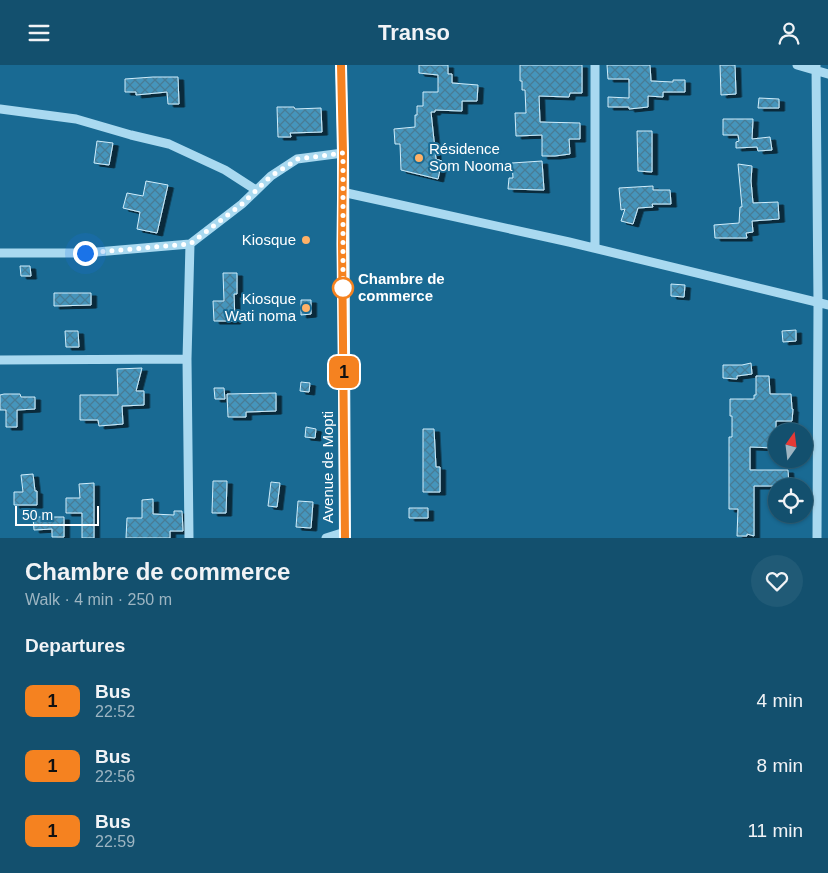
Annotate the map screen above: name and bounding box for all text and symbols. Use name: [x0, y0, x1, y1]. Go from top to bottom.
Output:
icon: menu: [25, 19, 53, 47]
icon: person: [775, 19, 803, 47]
text: Transo: [378, 20, 450, 45]
place label: Résidence Som Nooma: [429, 140, 513, 174]
marker: Résidence Som Nooma: [413, 152, 425, 164]
place label: Kiosque: [242, 231, 296, 248]
marker: Kiosque: [300, 234, 312, 246]
your location: [73, 241, 98, 266]
place label: Chambre de commerce: [358, 270, 445, 304]
marker: Chambre de commerce: [332, 277, 354, 299]
place label: Kiosque Wati noma: [225, 290, 297, 324]
marker: Kiosque Wati noma: [300, 302, 312, 314]
line badge: 1: [328, 356, 360, 388]
text: 1: [339, 362, 349, 382]
street label: Avenue de Mopti: [319, 411, 336, 523]
north arrow: [768, 423, 812, 467]
map controls: [768, 423, 813, 523]
button: locate: [768, 478, 813, 523]
scale bar: [15, 503, 99, 526]
text: 50 m: [22, 507, 53, 523]
button: heart: [751, 555, 803, 607]
text: Chambre de commerce: [25, 558, 290, 585]
text: Walk · 4 min · 250 m: [25, 591, 172, 608]
text: Departures: [25, 635, 125, 656]
text: Bus: [95, 681, 131, 702]
text: 4 min: [757, 690, 803, 711]
text: 1: [47, 691, 58, 711]
text: 22:52: [95, 703, 135, 720]
text: Bus: [95, 746, 131, 767]
text: 8 min: [757, 755, 803, 776]
text: 1: [47, 756, 58, 776]
text: 22:56: [95, 768, 135, 785]
text: Bus: [95, 811, 131, 832]
text: 11 min: [747, 820, 803, 841]
text: 1: [47, 821, 58, 841]
text: 22:59: [95, 833, 135, 850]

